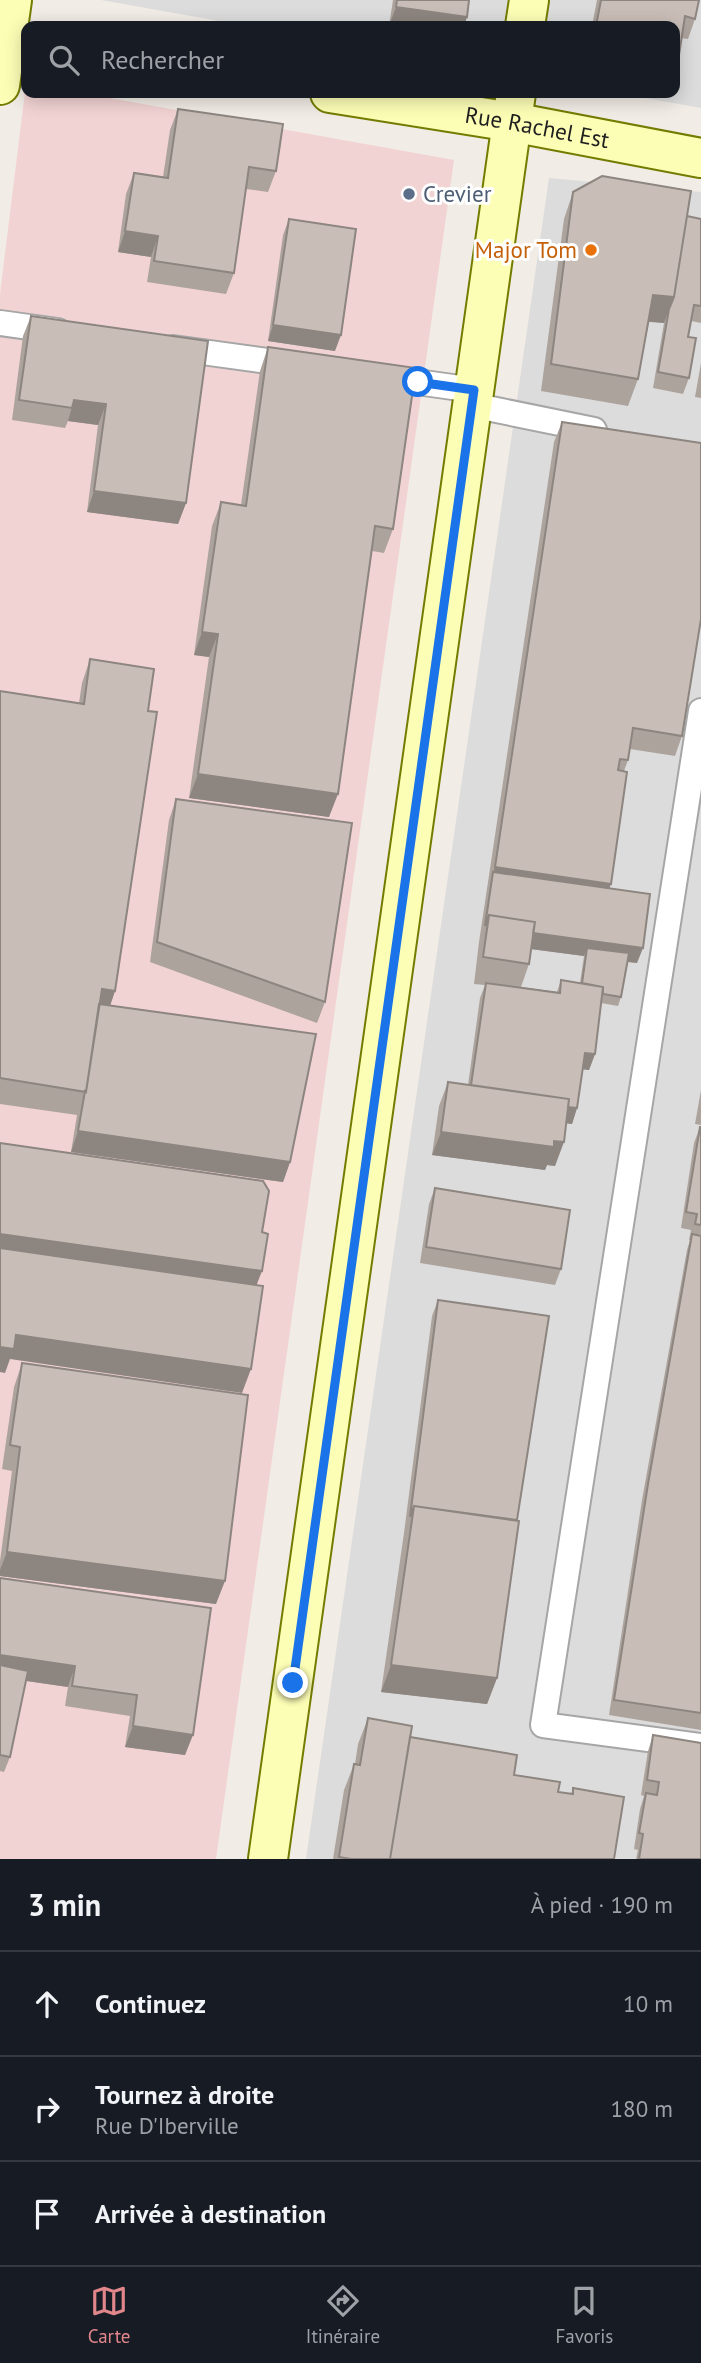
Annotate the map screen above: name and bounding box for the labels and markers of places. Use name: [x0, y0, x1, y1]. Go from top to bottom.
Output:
place label: Crevier: [423, 179, 492, 208]
marker: Crevier: [401, 186, 417, 202]
place label: Major Tom: [475, 235, 577, 264]
marker: Major Tom: [583, 242, 599, 258]

